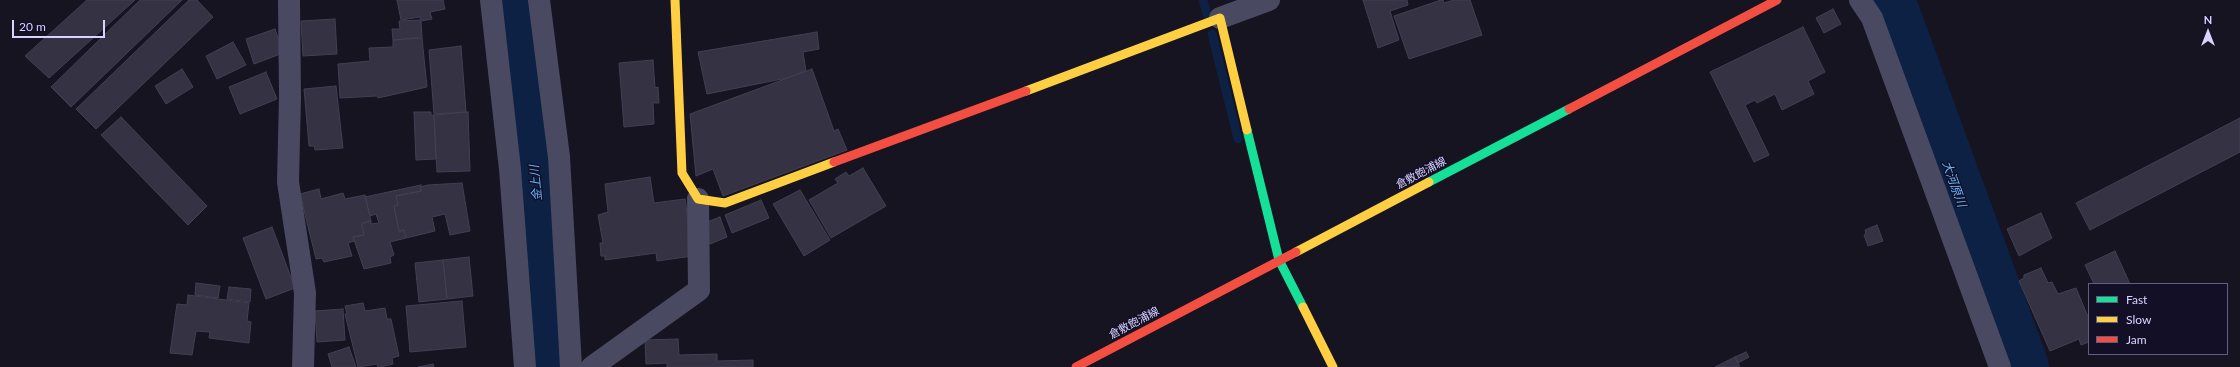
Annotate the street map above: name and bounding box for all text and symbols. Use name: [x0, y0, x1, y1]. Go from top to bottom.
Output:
scale bar: [14, 12, 107, 38]
north arrow: [2188, 12, 2228, 52]
text: N: [2204, 13, 2212, 26]
text: 20 m: [19, 19, 46, 34]
street label: 倉敷飽浦線: [1394, 154, 1448, 192]
water label: 大河原川: [1939, 159, 1969, 209]
water label: 金上川: [527, 164, 545, 202]
legend: [2088, 283, 2228, 355]
text: Fast: [2126, 292, 2147, 307]
street label: 倉敷飽浦線: [1107, 304, 1161, 342]
text: Slow: [2126, 312, 2151, 327]
text: Jam: [2126, 332, 2147, 347]

